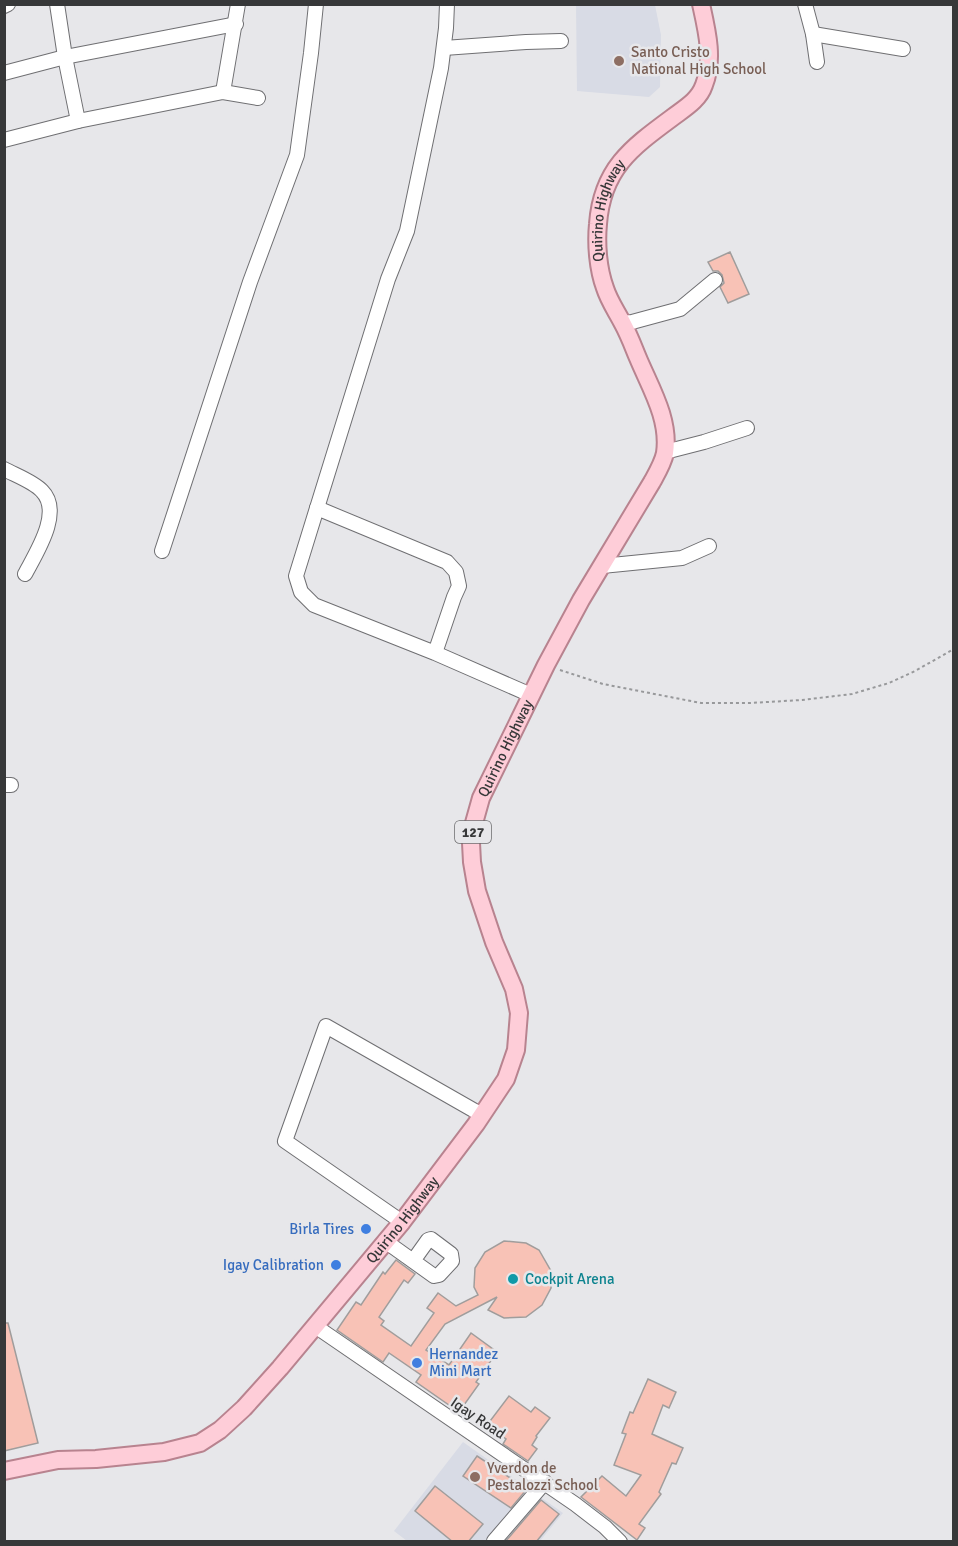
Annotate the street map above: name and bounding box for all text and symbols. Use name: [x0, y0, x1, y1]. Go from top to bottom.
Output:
place label: Santo Cristo National High School: [631, 43, 767, 78]
marker: Santo Cristo National High School: [612, 54, 626, 68]
street label: Quirino Highway: [588, 155, 629, 263]
street label: Quirino Highway: [474, 697, 537, 800]
road number: 127: [455, 821, 491, 843]
street label: Quirino Highway: [362, 1173, 442, 1267]
place label: Birla Tires: [289, 1220, 354, 1238]
marker: Birla Tires: [359, 1222, 373, 1236]
place label: Igay Calibration: [223, 1256, 324, 1274]
marker: Igay Calibration: [329, 1258, 343, 1272]
place label: Cockpit Arena: [525, 1270, 615, 1288]
marker: Cockpit Arena: [506, 1272, 520, 1286]
place label: Hernandez Mini Mart: [429, 1345, 499, 1380]
marker: Hernandez Mini Mart: [410, 1356, 424, 1370]
street label: Igay Road: [447, 1393, 509, 1443]
place label: Yverdon de Pestalozzi School: [487, 1459, 598, 1494]
marker: Yverdon de Pestalozzi School: [468, 1470, 482, 1484]

